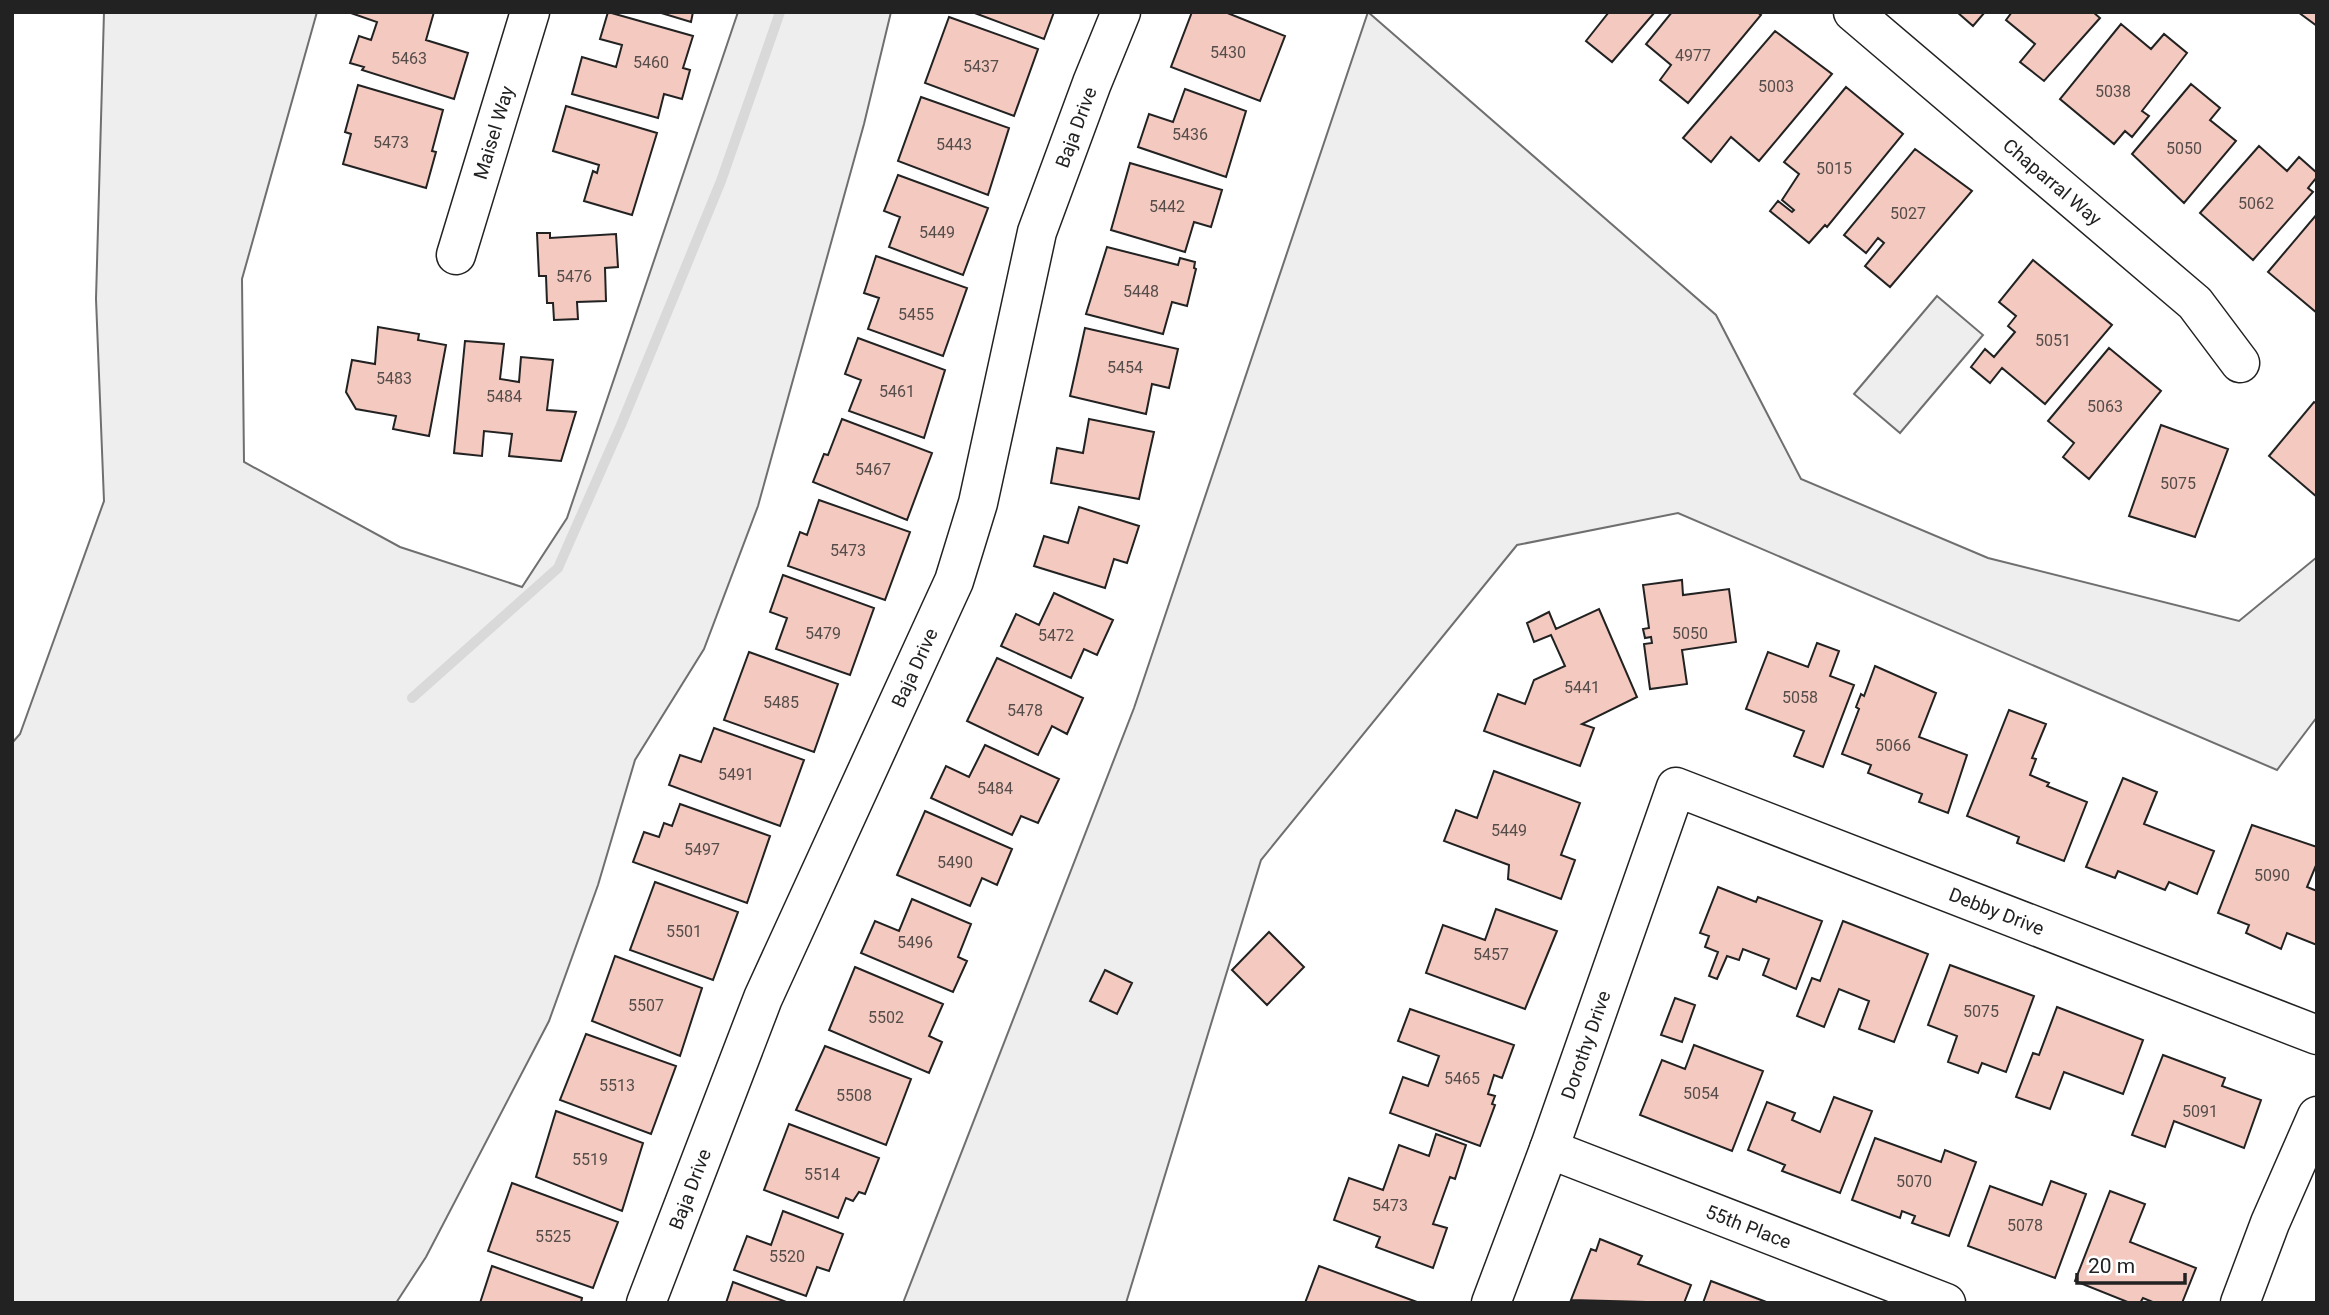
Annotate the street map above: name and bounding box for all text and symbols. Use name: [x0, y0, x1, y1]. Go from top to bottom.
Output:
house number: 5430: [1210, 43, 1246, 62]
house number: 4977: [1675, 46, 1711, 65]
house number: 5463: [391, 49, 427, 68]
house number: 5460: [633, 53, 669, 72]
house number: 5437: [963, 57, 999, 76]
house number: 5003: [1758, 77, 1794, 96]
house number: 5038: [2095, 82, 2131, 101]
street label: Maisel Way: [468, 83, 518, 182]
street label: Baja Drive: [1050, 84, 1101, 171]
house number: 5436: [1172, 125, 1208, 144]
house number: 5473: [373, 133, 409, 152]
street label: Chaparral Way: [1999, 133, 2107, 230]
house number: 5443: [936, 135, 972, 154]
house number: 5050: [2166, 139, 2202, 158]
house number: 5015: [1816, 159, 1852, 178]
house number: 5062: [2238, 194, 2274, 213]
house number: 5442: [1149, 197, 1185, 216]
house number: 5027: [1890, 204, 1926, 223]
house number: 5449: [919, 223, 955, 242]
house number: 5476: [556, 267, 592, 286]
house number: 5448: [1123, 282, 1159, 301]
house number: 5455: [898, 305, 934, 324]
house number: 5051: [2035, 331, 2071, 350]
house number: 5454: [1107, 358, 1143, 377]
house number: 5483: [376, 369, 412, 388]
house number: 5461: [879, 382, 915, 401]
house number: 5484: [486, 387, 522, 406]
house number: 5063: [2087, 397, 2123, 416]
house number: 5467: [855, 460, 891, 479]
house number: 5075: [2160, 474, 2196, 493]
house number: 5473: [830, 541, 866, 560]
house number: 5479: [805, 624, 841, 643]
street label: Baja Drive: [886, 624, 942, 711]
house number: 5050: [1672, 624, 1708, 643]
house number: 5472: [1038, 626, 1074, 645]
house number: 5441: [1564, 678, 1600, 697]
house number: 5058: [1782, 688, 1818, 707]
house number: 5485: [763, 693, 799, 712]
house number: 5478: [1007, 701, 1043, 720]
house number: 5066: [1875, 736, 1911, 755]
house number: 5491: [718, 765, 754, 784]
house number: 5484: [977, 779, 1013, 798]
house number: 5449: [1491, 821, 1527, 840]
house number: 5497: [684, 840, 720, 859]
house number: 5490: [937, 853, 973, 872]
house number: 5090: [2254, 866, 2290, 885]
street label: Debby Drive: [1946, 882, 2048, 940]
house number: 5501: [666, 922, 702, 941]
house number: 5496: [897, 933, 933, 952]
house number: 5457: [1473, 945, 1509, 964]
street label: Dorothy Drive: [1556, 987, 1615, 1102]
house number: 5507: [628, 996, 664, 1015]
house number: 5075: [1963, 1002, 1999, 1021]
house number: 5502: [868, 1008, 904, 1027]
house number: 5465: [1444, 1069, 1480, 1088]
house number: 5513: [599, 1076, 635, 1095]
house number: 5054: [1683, 1084, 1719, 1103]
house number: 5508: [836, 1086, 872, 1105]
house number: 5091: [2182, 1102, 2218, 1121]
street label: Baja Drive: [664, 1146, 716, 1233]
house number: 5519: [572, 1150, 608, 1169]
house number: 5514: [804, 1165, 840, 1184]
house number: 5070: [1896, 1172, 1932, 1191]
house number: 5473: [1372, 1196, 1408, 1215]
street label: 55th Place: [1703, 1199, 1795, 1253]
house number: 5078: [2007, 1216, 2043, 1235]
house number: 5525: [535, 1227, 571, 1246]
scale bar: [2077, 1242, 2186, 1286]
house number: 5520: [769, 1247, 805, 1266]
text: 20 m: [2088, 1254, 2135, 1278]

